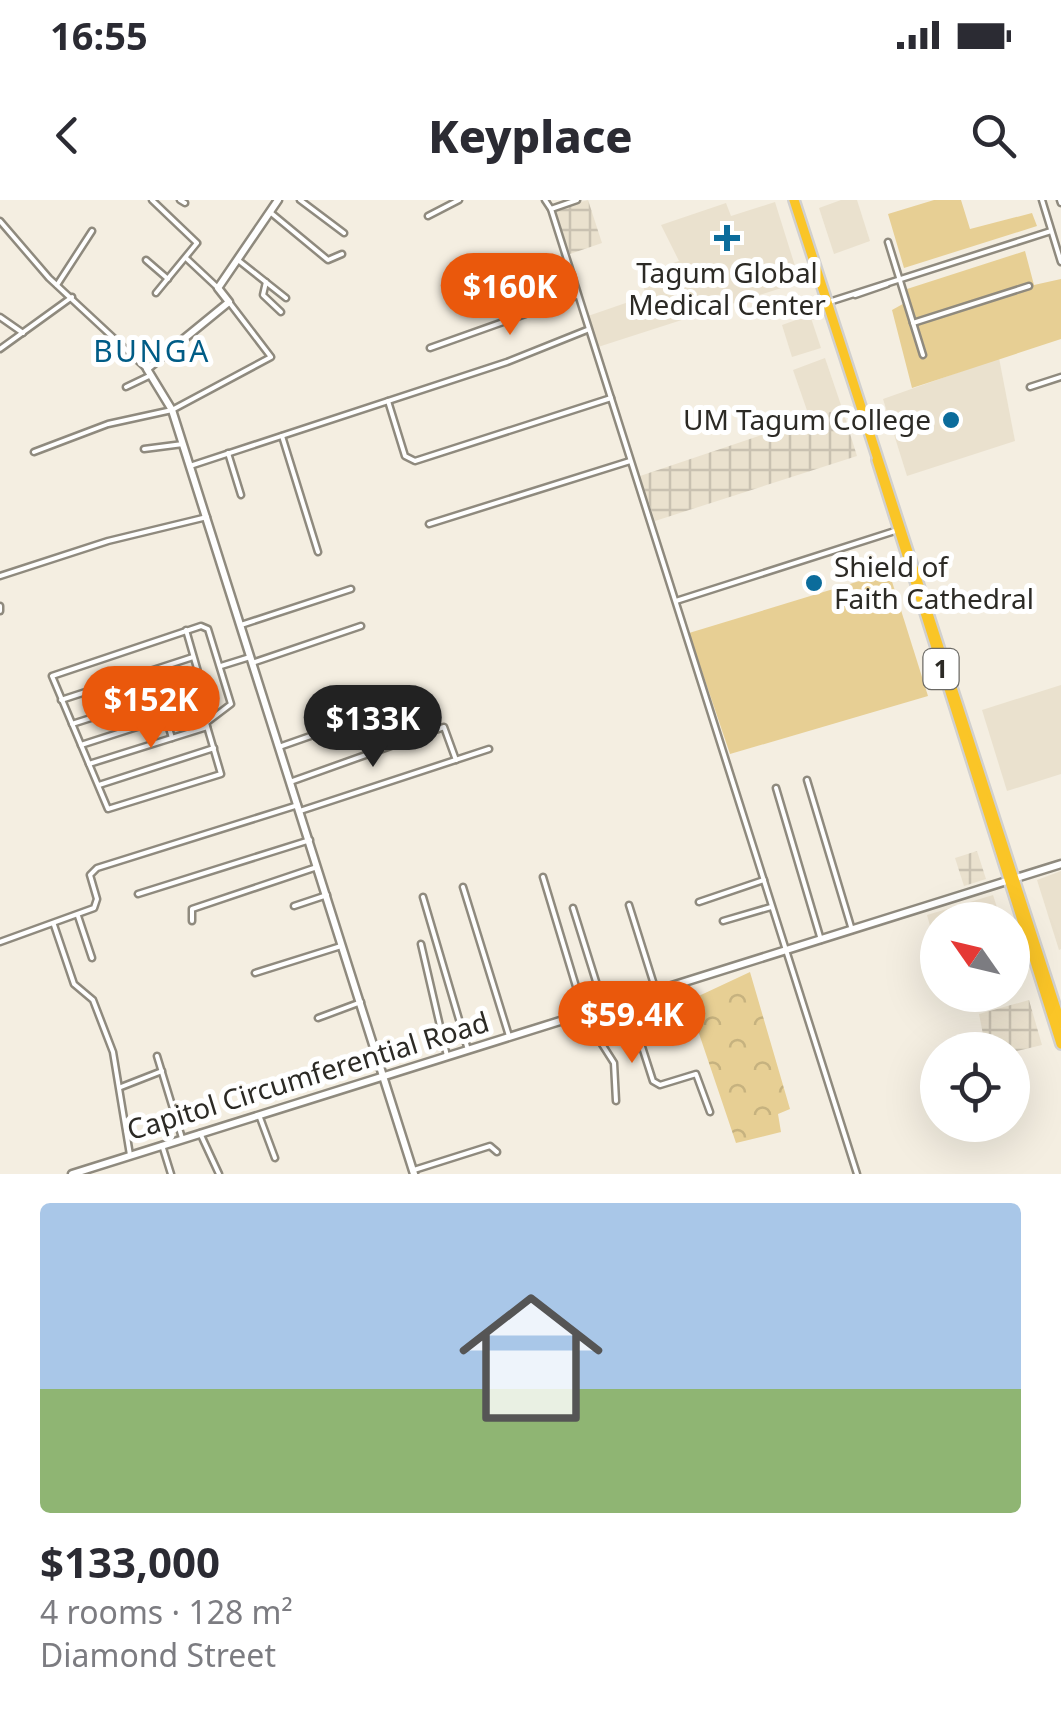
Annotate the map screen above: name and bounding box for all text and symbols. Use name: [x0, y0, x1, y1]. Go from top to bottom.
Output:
text: 16:55: [50, 9, 148, 61]
text: Keyplace: [428, 105, 633, 166]
icon: back: [40, 108, 95, 163]
icon: search: [966, 108, 1021, 163]
marker: Tagum Global Medical Center: [714, 225, 740, 251]
pin: $160K: [440, 253, 580, 338]
place label: Tagum Global Medical Center: [628, 253, 826, 323]
text: $160K: [463, 264, 557, 307]
district label: BUNGA: [93, 330, 211, 371]
place label: UM Tagum College: [683, 400, 931, 438]
marker: UM Tagum College: [940, 409, 962, 431]
place label: Shield of Faith Cathedral: [834, 547, 1034, 617]
marker: Shield of Faith Cathedral: [803, 572, 825, 594]
road number: 1: [924, 649, 958, 689]
pin: $152K: [81, 666, 221, 751]
text: $152K: [104, 677, 198, 720]
pin: $133K: [303, 685, 443, 770]
text: $133K: [326, 696, 420, 739]
north arrow: [920, 902, 1030, 1012]
map controls: [920, 902, 1030, 1142]
pin: $59.4K: [551, 981, 713, 1066]
text: $59.4K: [580, 992, 684, 1035]
street label: Capitol Circumferential Road: [122, 1002, 493, 1148]
button: locate: [920, 1032, 1030, 1142]
icon: home: [441, 1268, 621, 1448]
text: $133,000: [40, 1533, 220, 1590]
text: 4 rooms · 128 m²: [40, 1590, 293, 1633]
text: Diamond Street: [40, 1633, 276, 1676]

